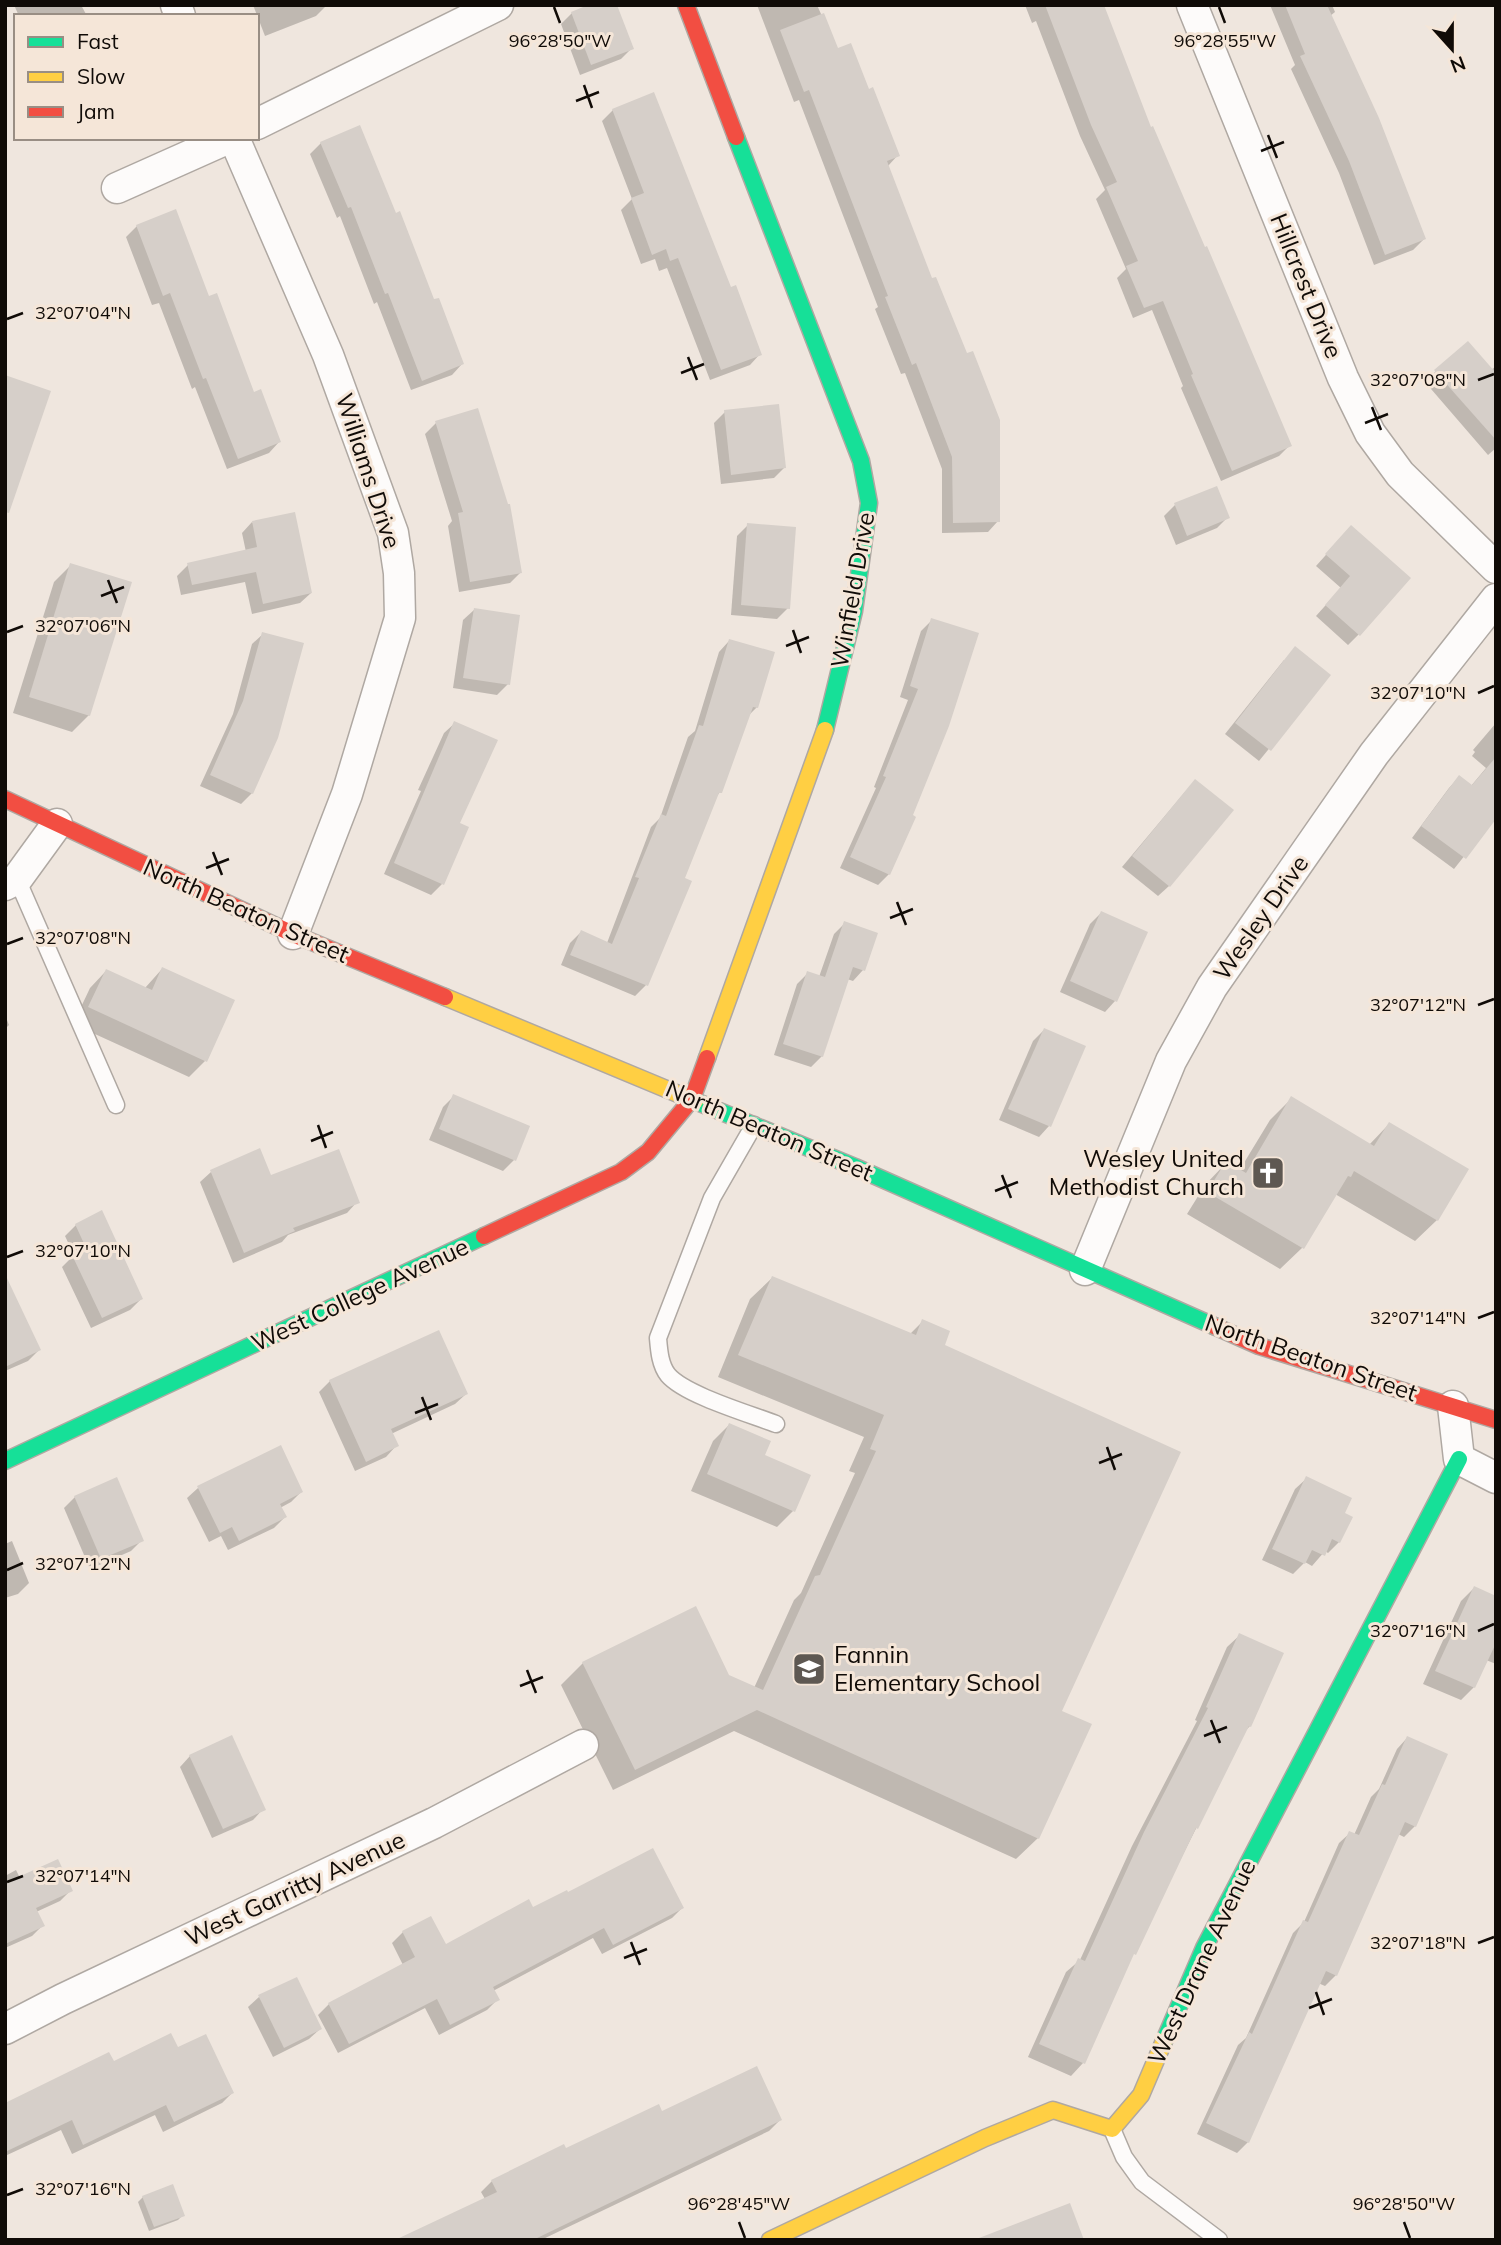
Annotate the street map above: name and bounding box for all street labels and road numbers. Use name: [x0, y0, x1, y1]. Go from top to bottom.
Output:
street label: Hillcrest Drive: [1264, 209, 1350, 362]
street label: Williams Drive: [330, 389, 408, 552]
street label: Winfield Drive: [824, 510, 880, 670]
street label: Wesley Drive: [1206, 849, 1314, 986]
street label: North Beaton Street: [139, 851, 354, 969]
street label: North Beaton Street: [661, 1073, 878, 1187]
street label: West College Avenue: [246, 1231, 473, 1358]
street label: North Beaton Street: [1201, 1307, 1421, 1407]
street label: West Garritty Avenue: [180, 1824, 409, 1952]
street label: West Drane Avenue: [1140, 1854, 1262, 2069]

